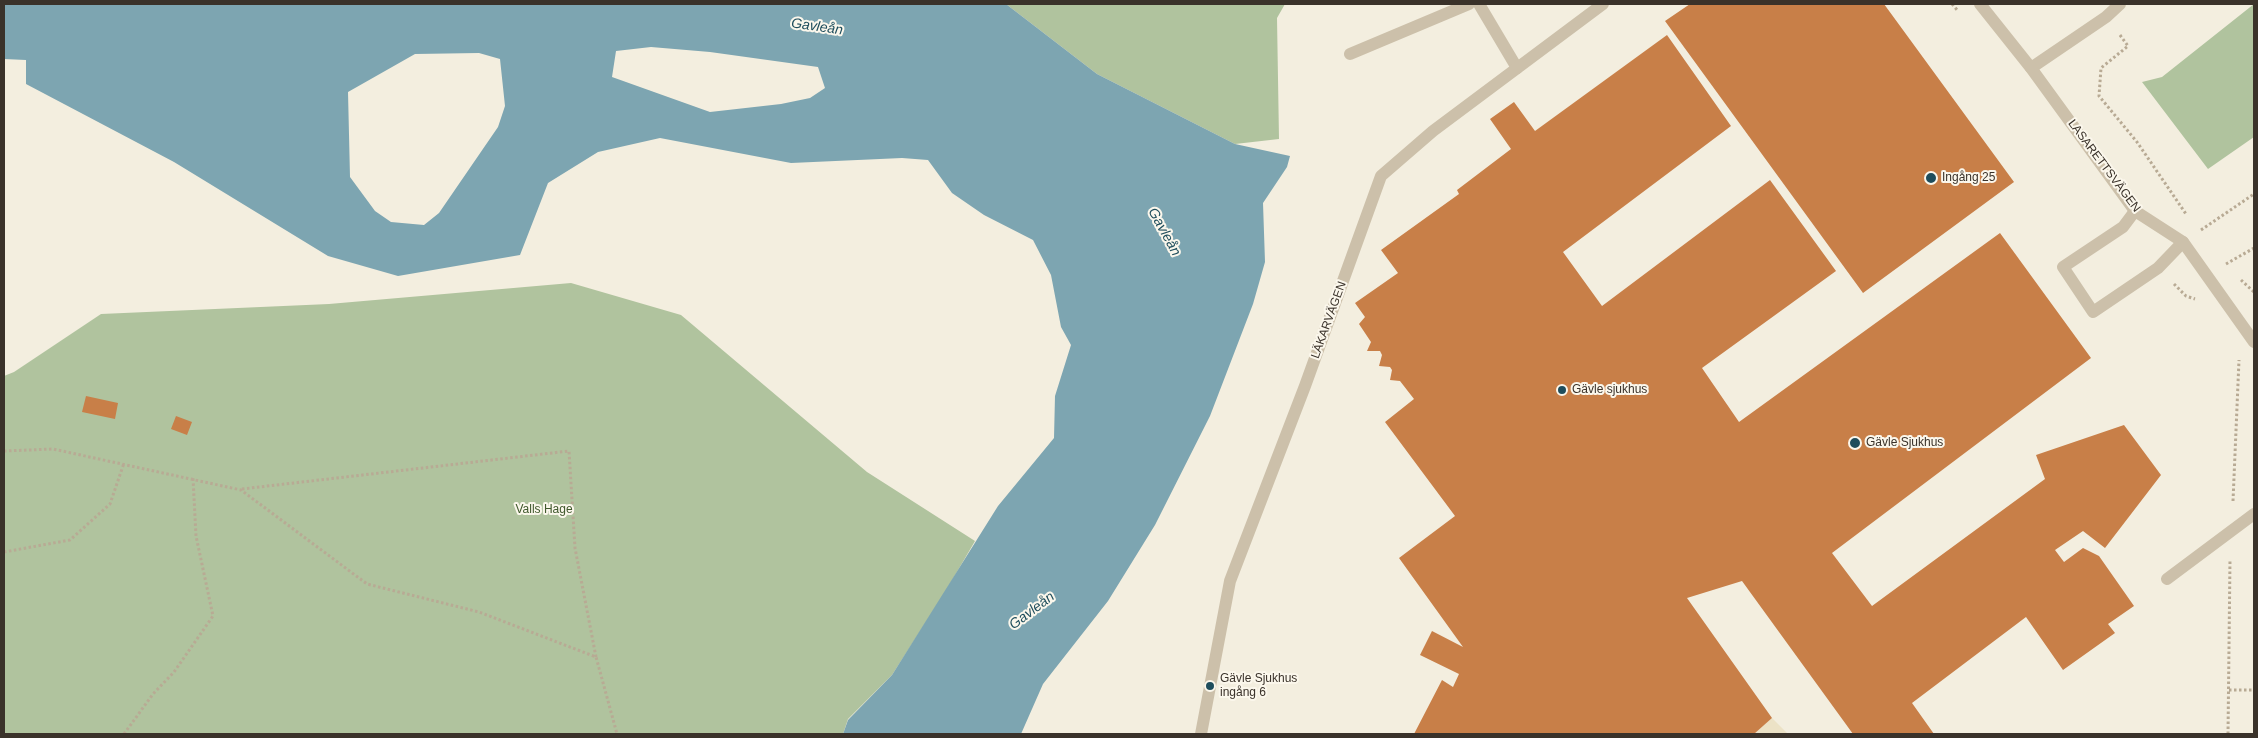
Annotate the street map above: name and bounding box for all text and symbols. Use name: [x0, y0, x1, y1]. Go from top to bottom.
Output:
water label: Gavleån: [790, 15, 844, 39]
street label: LASARETTSVÄGEN: [2065, 117, 2143, 215]
marker: Ingång 25: [1924, 171, 1938, 185]
place label: Ingång 25: [1942, 171, 1995, 185]
water label: Gavleån: [1144, 205, 1184, 259]
street label: LÄKARVÄGEN: [1308, 279, 1350, 361]
place label: Gävle sjukhus: [1572, 383, 1647, 397]
marker: Gävle sjukhus: [1556, 384, 1568, 396]
marker: Gävle Sjukhus: [1848, 436, 1862, 450]
place label: Gävle Sjukhus: [1866, 436, 1943, 450]
park label: Valls Hage: [515, 503, 573, 517]
water label: Gavleån: [1006, 589, 1058, 633]
place label: Gävle Sjukhus ingång 6: [1220, 672, 1297, 700]
marker: Gävle Sjukhus ingång 6: [1204, 680, 1216, 692]

